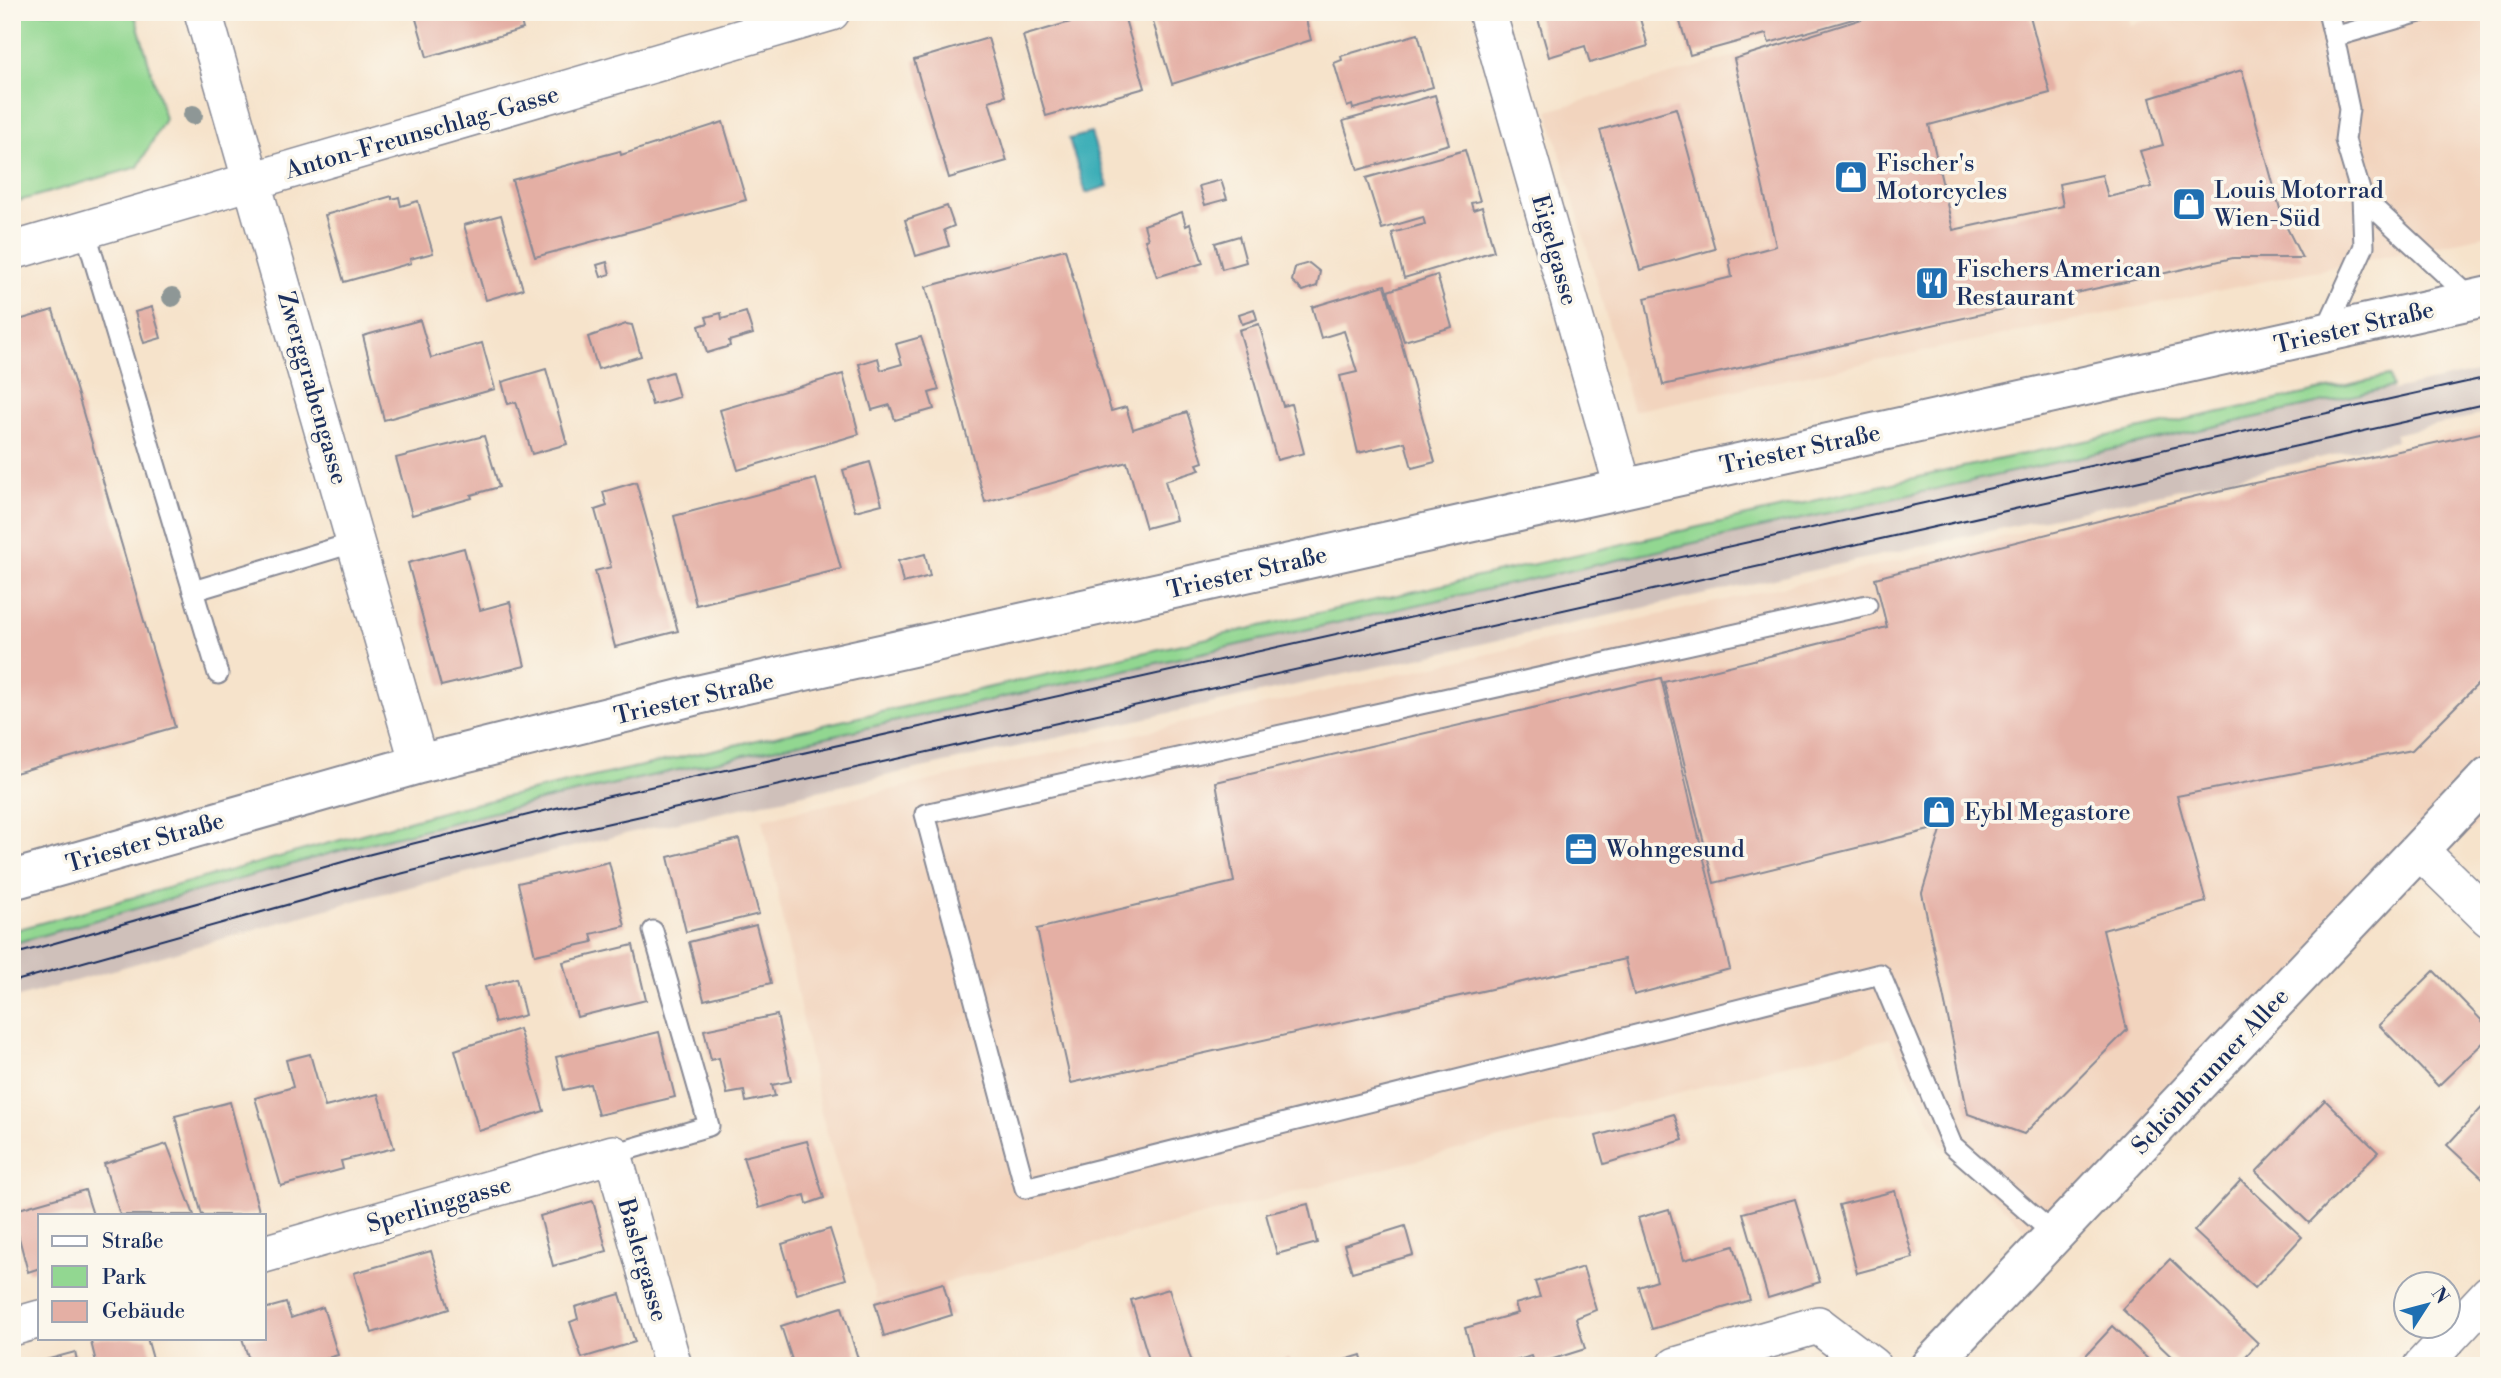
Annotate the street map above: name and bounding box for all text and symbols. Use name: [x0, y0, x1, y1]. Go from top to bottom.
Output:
street label: Anton-Freunschlag-Gasse: [281, 79, 563, 187]
place label: Fischer's Motorcycles: [1876, 149, 2007, 207]
shop icon: Fischer's Motorcycles: [1832, 158, 1870, 196]
place label: Louis Motorrad Wien-Süd: [2213, 176, 2384, 234]
shop icon: Louis Motorrad Wien-Süd: [2170, 185, 2208, 223]
street label: Eigelgasse: [1524, 192, 1584, 309]
place label: Fischers American Restaurant: [1956, 255, 2161, 313]
restaurant icon: Fischers American Restaurant: [1913, 264, 1951, 302]
street label: Zwerggrabengasse: [270, 288, 354, 488]
street label: Triester Straße: [2271, 295, 2437, 361]
street label: Triester Straße: [1717, 418, 1883, 482]
street label: Triester Straße: [1164, 540, 1330, 606]
street label: Triester Straße: [611, 666, 777, 732]
shop icon: Eybl Megastore: [1920, 793, 1958, 831]
place label: Eybl Megastore: [1964, 798, 2131, 828]
street label: Triester Straße: [63, 806, 228, 880]
office icon: Wohngesund: [1562, 830, 1600, 868]
place label: Wohngesund: [1605, 835, 1745, 865]
street label: Schönbrunner Allee: [2126, 982, 2296, 1161]
street label: Sperlinggasse: [363, 1170, 515, 1240]
street label: Baslergasse: [610, 1194, 674, 1325]
legend: [38, 1214, 266, 1340]
text: Straße: [102, 1229, 164, 1255]
text: Park: [102, 1265, 147, 1291]
north arrow: [2392, 1270, 2462, 1340]
text: N: [2426, 1282, 2454, 1309]
text: Gebäude: [102, 1299, 185, 1325]

